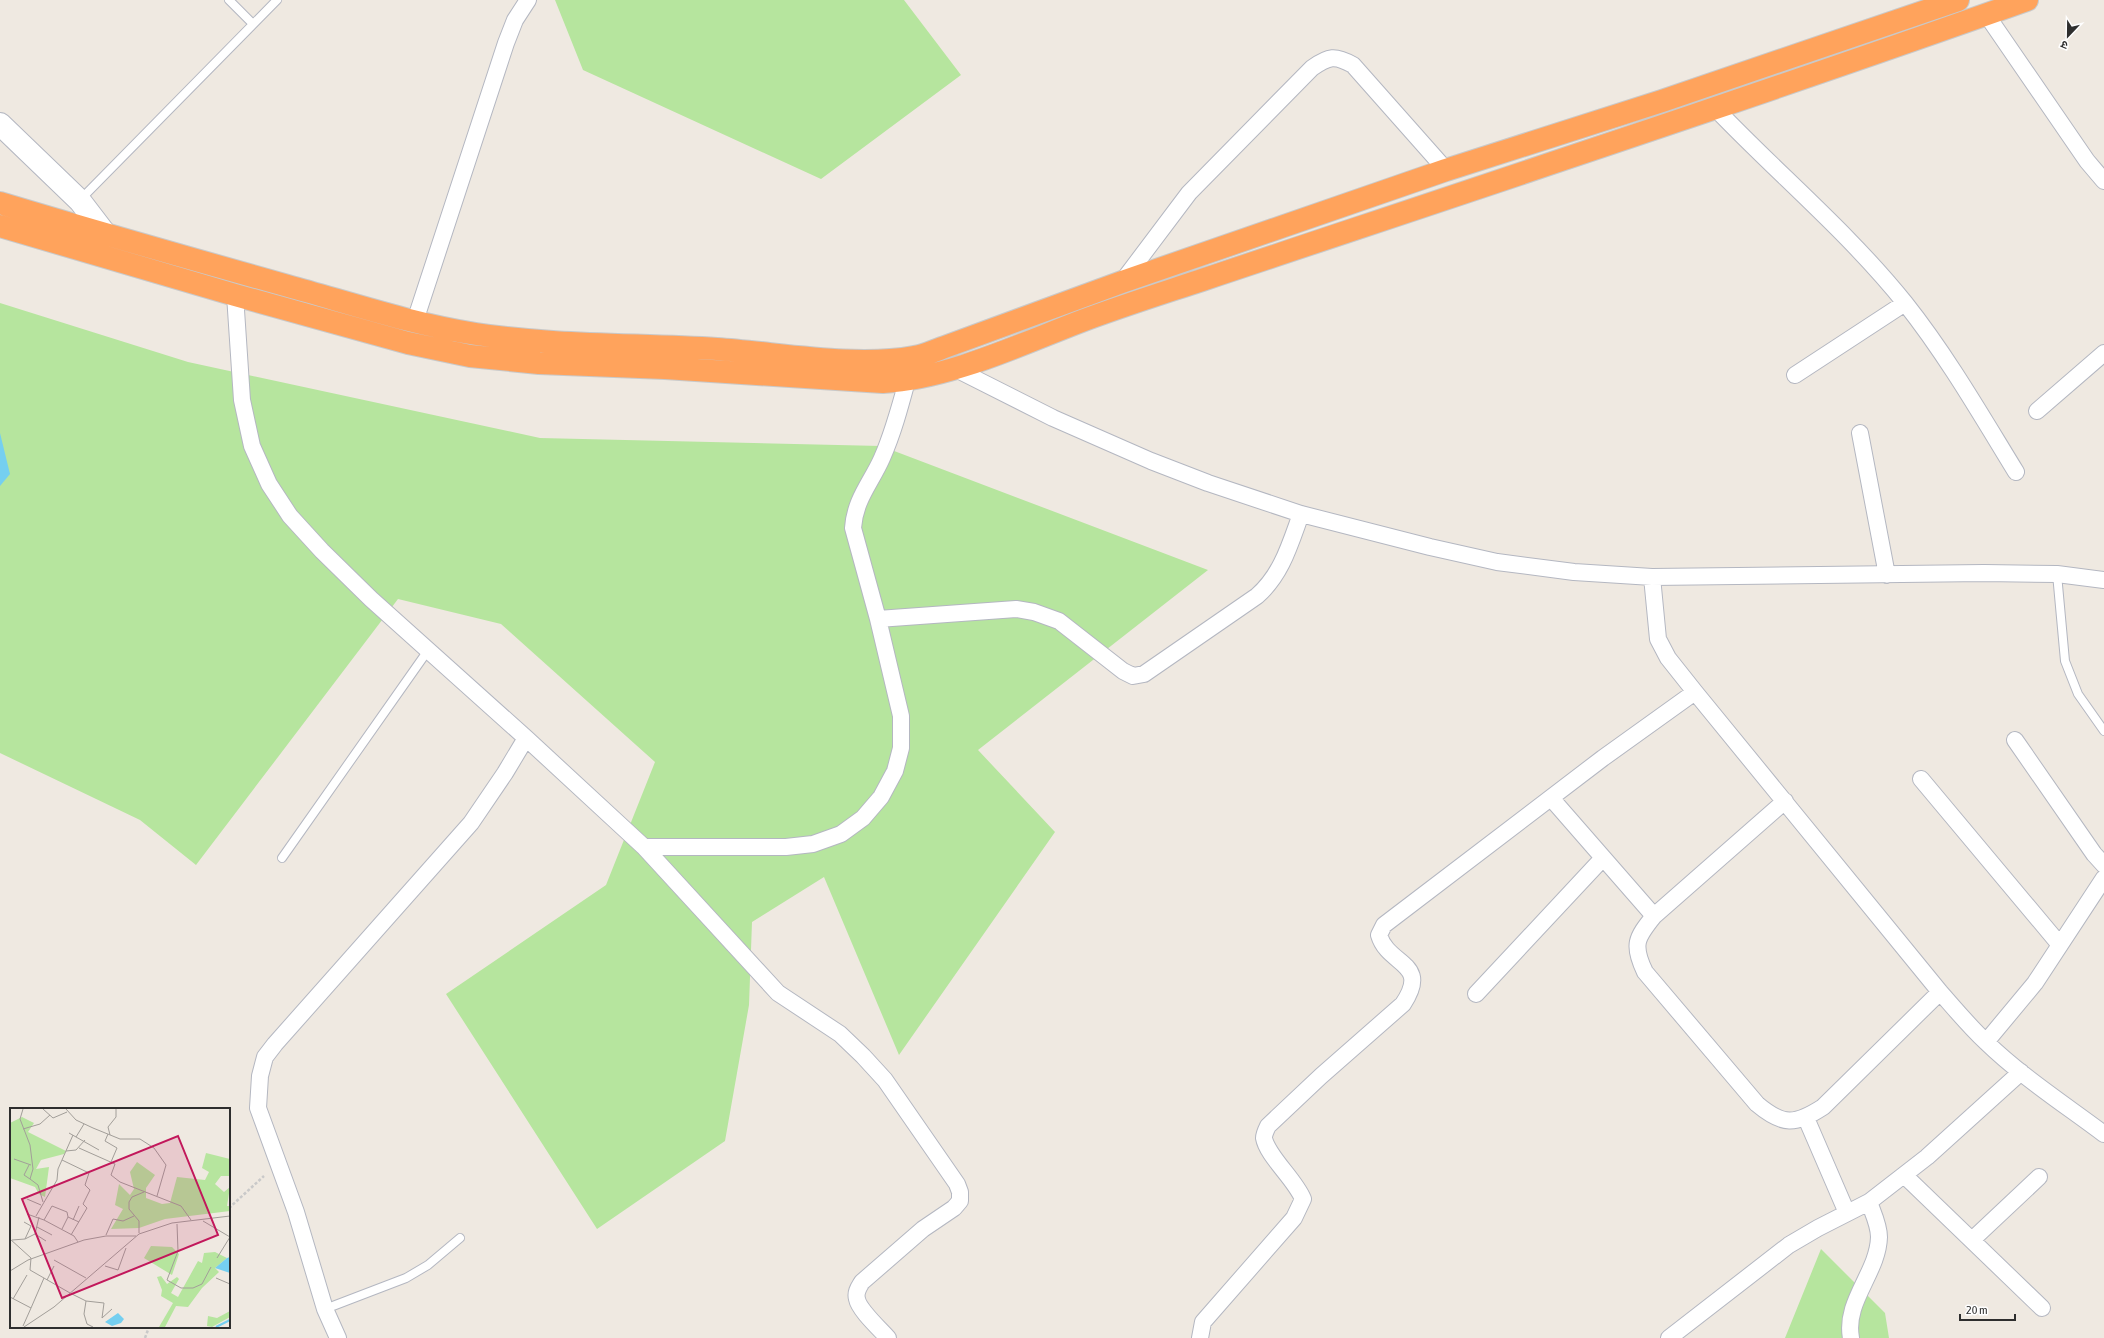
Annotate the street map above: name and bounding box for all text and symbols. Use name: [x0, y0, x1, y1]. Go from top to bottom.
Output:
north arrow: [2048, 16, 2088, 56]
text: उ: [2059, 38, 2069, 52]
inset map: [10, 1108, 230, 1328]
scale bar: [1960, 1296, 2015, 1322]
text: 20 m: [1966, 1303, 1988, 1317]

